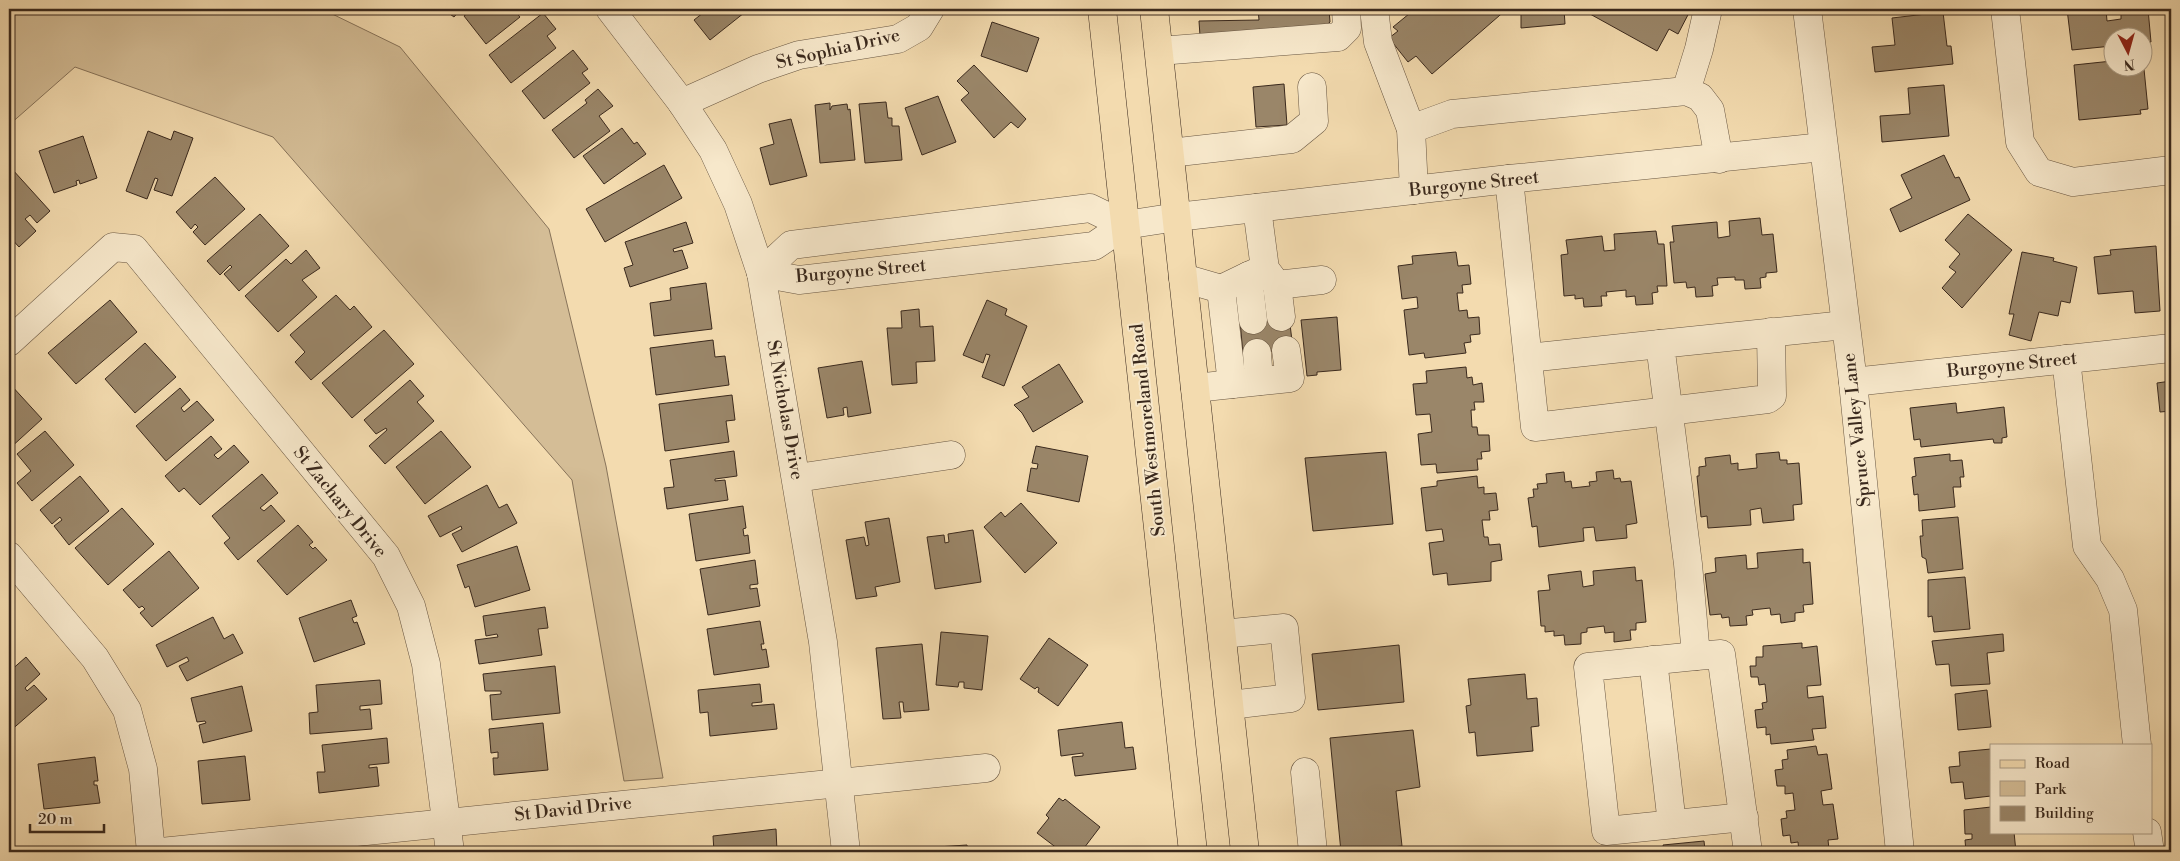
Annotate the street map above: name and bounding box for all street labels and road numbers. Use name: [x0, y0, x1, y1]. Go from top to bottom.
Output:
street label: St Sophia Drive: [774, 24, 902, 74]
street label: Burgoyne Street: [1407, 166, 1541, 202]
street label: Burgoyne Street: [794, 254, 928, 288]
street label: South Westmoreland Road: [1125, 322, 1171, 538]
street label: St Nicholas Drive: [761, 338, 809, 482]
street label: Burgoyne Street: [1945, 347, 2079, 383]
street label: Spruce Valley Lane: [1837, 352, 1877, 508]
street label: St Zachary Drive: [288, 442, 392, 562]
street label: St David Drive: [513, 791, 633, 827]

